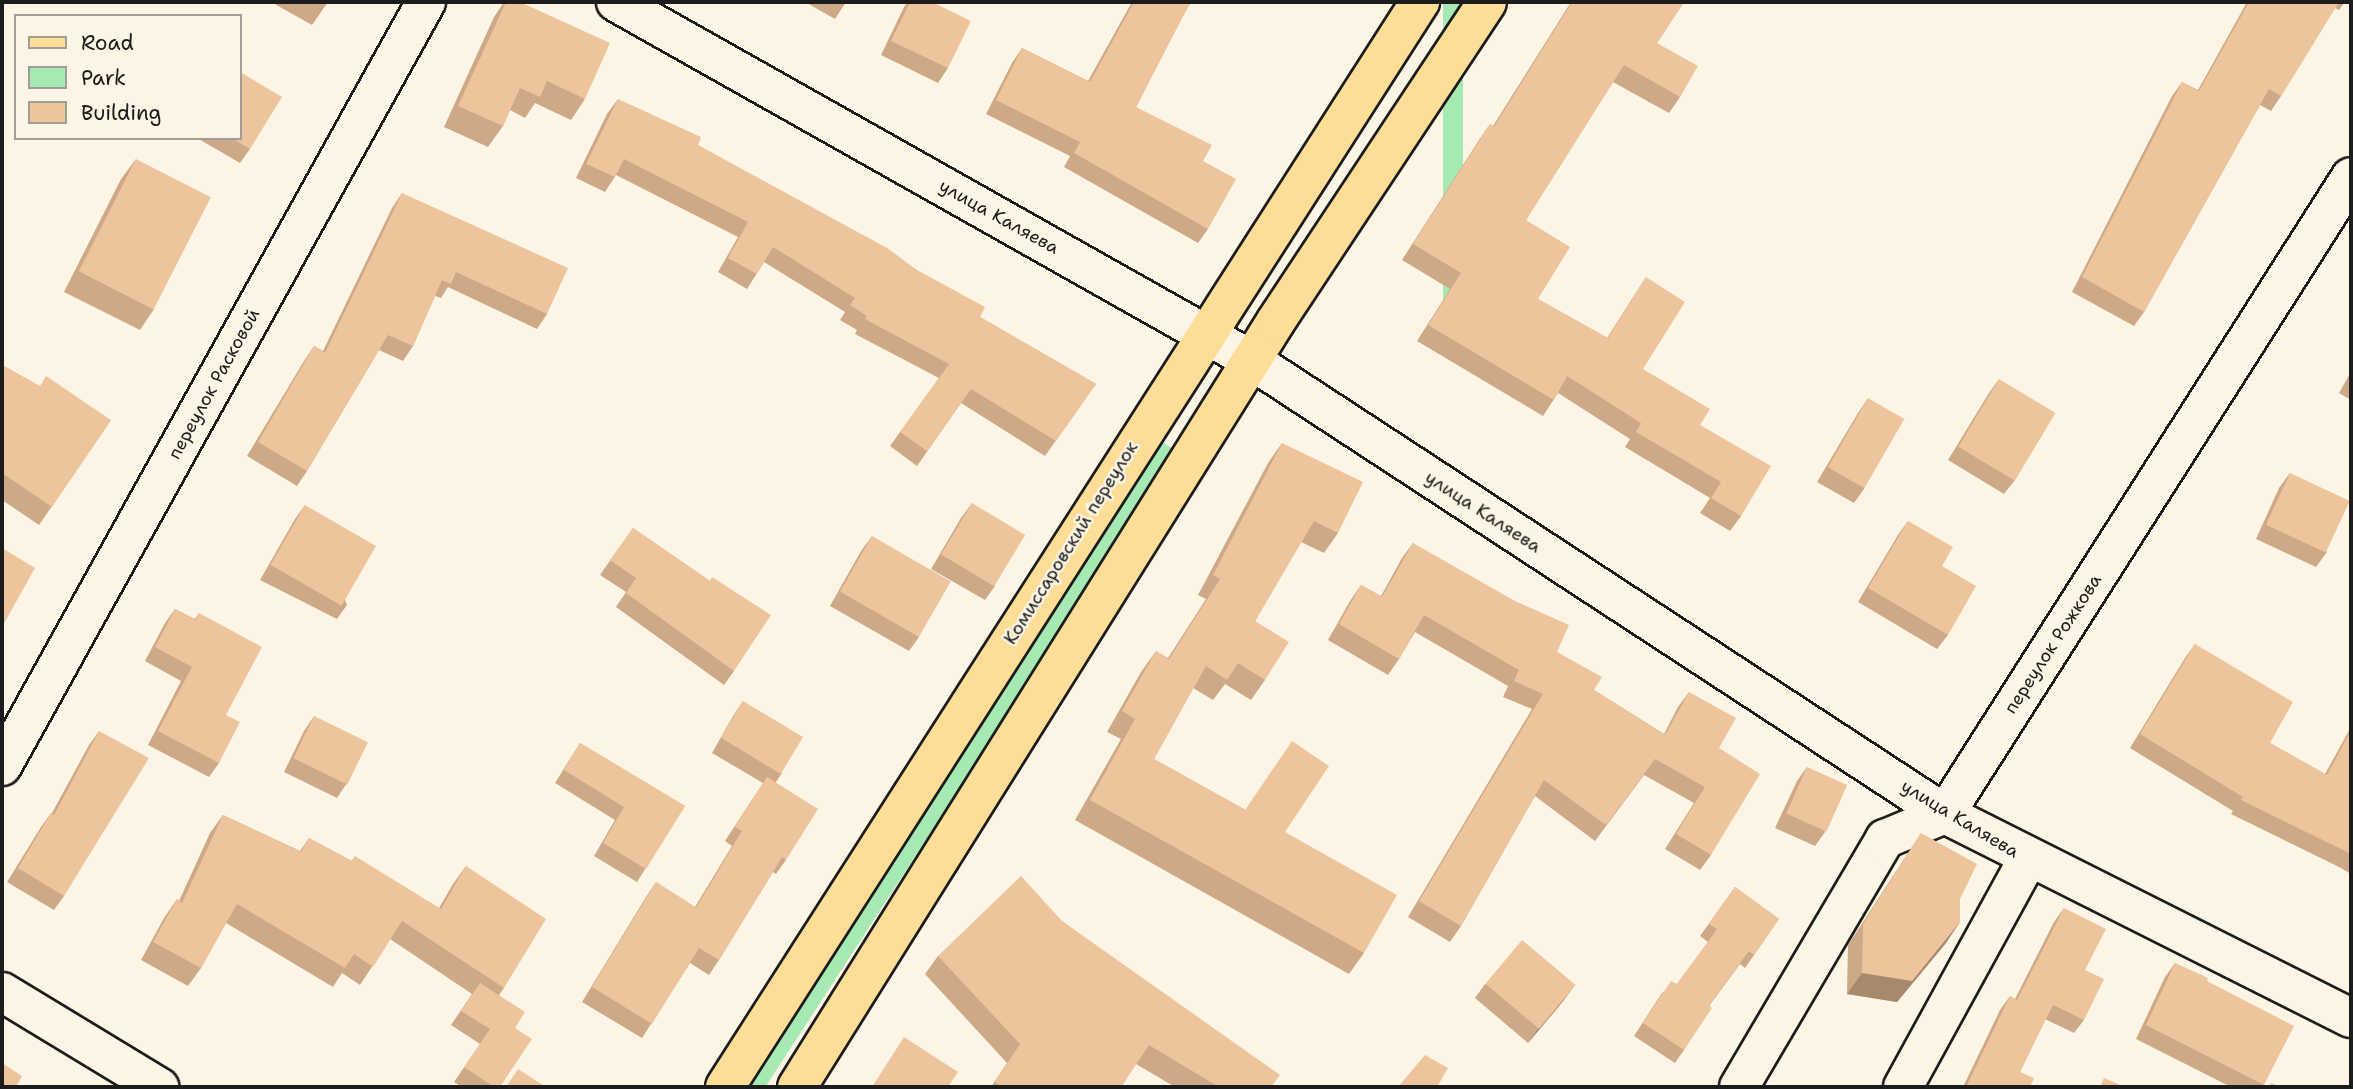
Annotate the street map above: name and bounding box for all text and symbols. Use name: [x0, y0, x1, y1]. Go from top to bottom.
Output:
legend: [14, 14, 242, 140]
text: Road: [81, 29, 134, 57]
text: Park: [81, 64, 126, 92]
text: Building: [81, 99, 161, 127]
street label: улица Каляева: [935, 175, 1063, 259]
street label: переулок Расковой: [164, 305, 264, 463]
street label: Комиссаровский переулок: [1000, 438, 1142, 648]
street label: улица Каляева: [1421, 467, 1545, 557]
street label: переулок Рожкова: [2000, 570, 2106, 718]
street label: улица Каляева: [1897, 775, 2023, 863]

